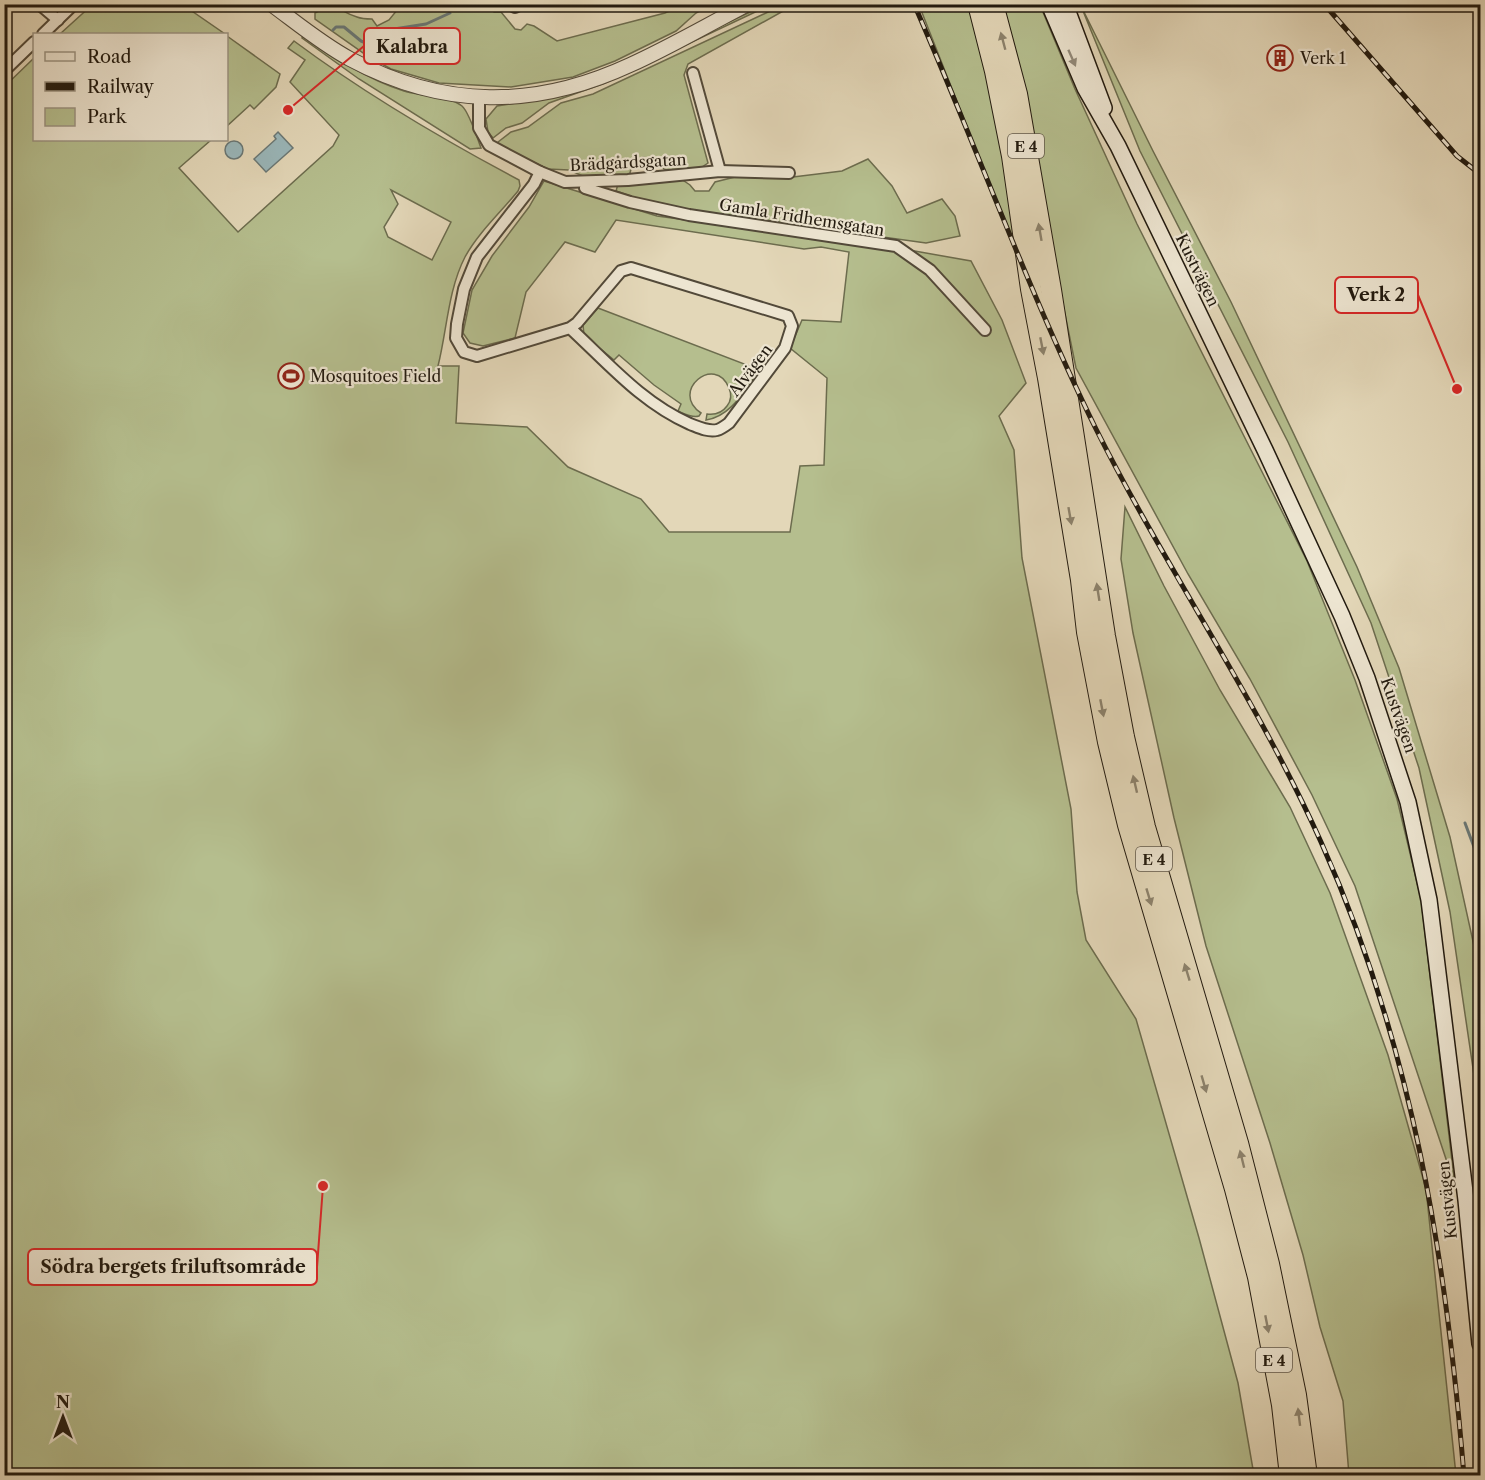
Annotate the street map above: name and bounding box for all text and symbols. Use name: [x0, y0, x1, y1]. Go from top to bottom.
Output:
callout: Kalabra: [364, 28, 460, 64]
one-way arrow: [998, 32, 1007, 50]
legend: [33, 33, 228, 141]
text: Kalabra: [376, 36, 449, 58]
building icon: Verk 1: [1265, 43, 1295, 73]
text: Road: [87, 46, 132, 68]
place label: Verk 1: [1299, 48, 1346, 68]
one-way arrow: [1067, 50, 1077, 68]
text: Railway: [87, 76, 155, 98]
text: Park: [87, 106, 128, 128]
road number: E 4: [1008, 134, 1044, 158]
street label: Brädgårdsgatan: [569, 149, 687, 175]
street label: Gamla Fridhemsgatan: [718, 194, 886, 240]
one-way arrow: [1036, 223, 1045, 242]
street label: Kustvägen: [1172, 230, 1224, 310]
callout: Verk 2: [1335, 277, 1418, 313]
text: Verk 2: [1346, 284, 1405, 306]
one-way arrow: [1038, 337, 1047, 356]
street label: Alvägen: [723, 340, 776, 401]
sports icon: Mosquitoes Field: [276, 361, 306, 391]
place label: Mosquitoes Field: [310, 366, 442, 386]
one-way arrow: [1066, 506, 1075, 525]
one-way arrow: [1093, 583, 1102, 602]
street label: Kustvägen: [1377, 674, 1421, 756]
one-way arrow: [1098, 699, 1107, 718]
one-way arrow: [1130, 774, 1140, 793]
road number: E 4: [1136, 847, 1172, 871]
one-way arrow: [1145, 888, 1154, 906]
one-way arrow: [1182, 963, 1191, 981]
one-way arrow: [1200, 1075, 1209, 1093]
one-way arrow: [1236, 1150, 1246, 1168]
street label: Kustvägen: [1433, 1160, 1461, 1240]
callout: Södra bergets friluftsområde: [28, 1249, 317, 1285]
text: Södra bergets friluftsområde: [40, 1256, 306, 1278]
one-way arrow: [1263, 1315, 1272, 1334]
road number: E 4: [1256, 1348, 1292, 1372]
north arrow: [33, 1387, 93, 1447]
text: N: [56, 1392, 70, 1412]
one-way arrow: [1295, 1408, 1304, 1427]

